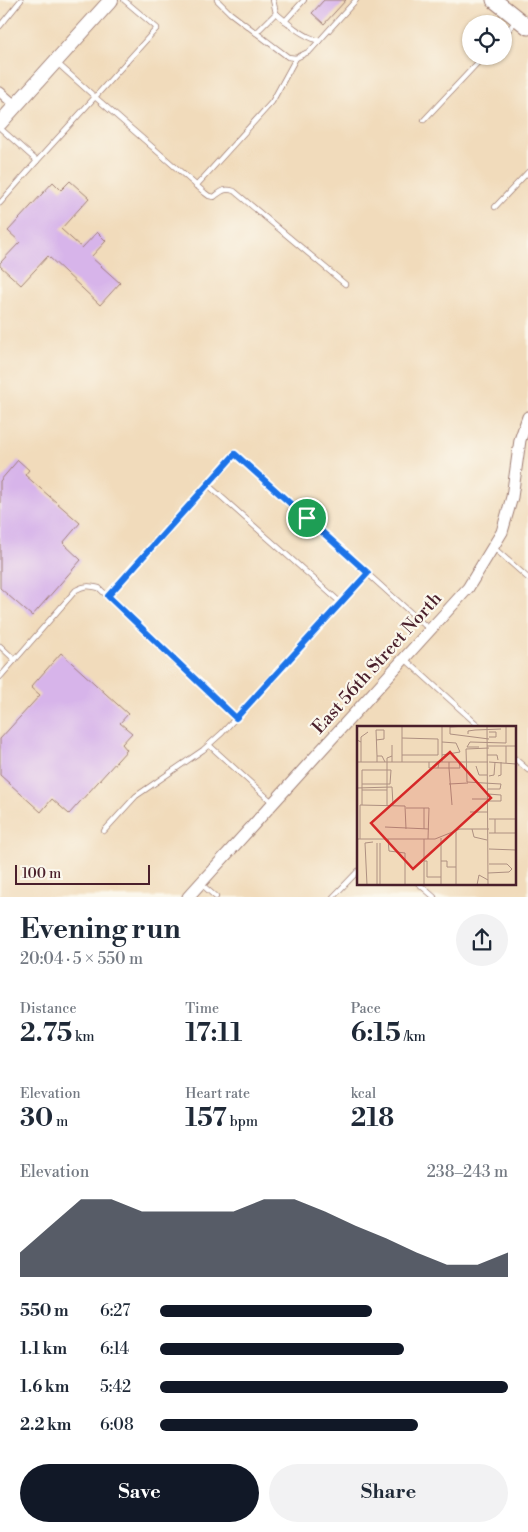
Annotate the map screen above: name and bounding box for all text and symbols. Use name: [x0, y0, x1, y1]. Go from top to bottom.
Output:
map controls: [462, 15, 512, 65]
button: locate: [462, 15, 512, 65]
pin: [286, 497, 328, 539]
icon: arrive: [293, 504, 321, 532]
street label: East 56th Street North: [307, 587, 447, 739]
inset map: [357, 726, 516, 884]
scale bar: [15, 862, 150, 885]
text: 100 m: [22, 865, 61, 883]
text: Evening run: [20, 912, 181, 947]
button: share: [456, 914, 508, 966]
text: 20:04 · 5 × 550 m: [20, 949, 143, 969]
text: Distance: [20, 1000, 77, 1018]
text: Time: [185, 1000, 219, 1018]
text: Pace: [351, 1000, 381, 1018]
text: 2.75: [20, 1018, 72, 1049]
text: 17:11: [185, 1018, 242, 1049]
text: 6:15: [351, 1018, 401, 1049]
text: km: [72, 1028, 95, 1046]
text: /km: [401, 1028, 426, 1046]
text: Elevation: [20, 1085, 81, 1103]
text: Heart rate: [185, 1085, 250, 1103]
text: kcal: [351, 1085, 376, 1103]
text: 30: [20, 1103, 53, 1134]
text: 157: [185, 1103, 227, 1134]
text: 218: [351, 1103, 394, 1134]
text: m: [53, 1113, 68, 1131]
text: bpm: [227, 1113, 258, 1131]
text: Elevation: [20, 1162, 89, 1182]
text: 238–243 m: [427, 1162, 508, 1182]
text: 550 m: [20, 1301, 69, 1321]
text: 6:27: [100, 1301, 130, 1321]
text: 1.1 km: [20, 1339, 67, 1359]
text: 6:14: [100, 1339, 129, 1359]
text: 1.6 km: [20, 1377, 69, 1397]
text: 5:42: [100, 1377, 131, 1397]
text: 2.2 km: [20, 1415, 71, 1435]
text: 6:08: [100, 1415, 134, 1435]
button: Save: [20, 1464, 259, 1522]
button: Share: [269, 1464, 508, 1522]

